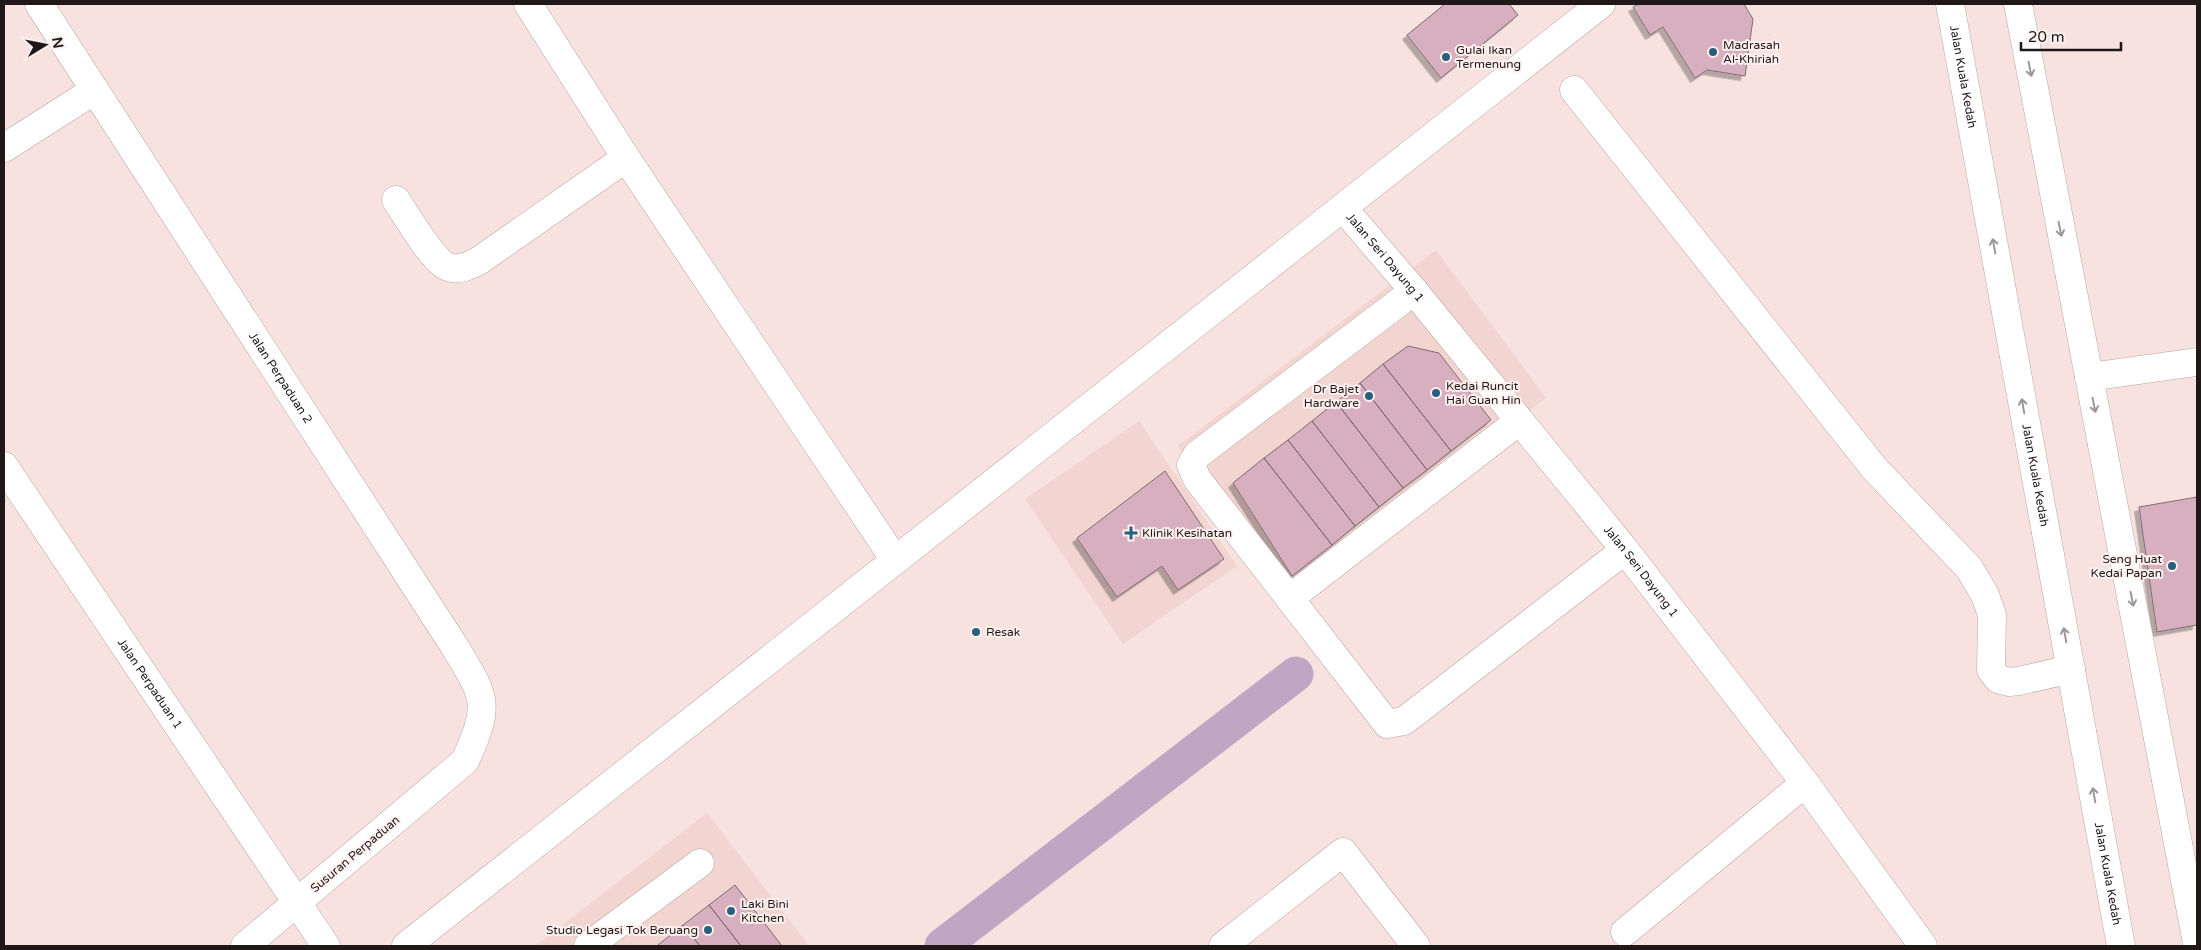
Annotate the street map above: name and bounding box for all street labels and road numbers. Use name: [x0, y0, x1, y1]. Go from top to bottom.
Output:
street label: Jalan Kuala Kedah: [1947, 24, 1979, 129]
street label: Jalan Seri Dayung 1: [1343, 210, 1427, 305]
street label: Jalan Perpaduan 2: [246, 329, 315, 426]
street label: Jalan Kuala Kedah: [2019, 423, 2052, 528]
street label: Jalan Seri Dayung 1: [1601, 523, 1681, 620]
street label: Jalan Perpaduan 1: [115, 636, 185, 731]
street label: Susuran Perpaduan: [308, 813, 402, 895]
street label: Jalan Kuala Kedah: [2092, 821, 2124, 926]

